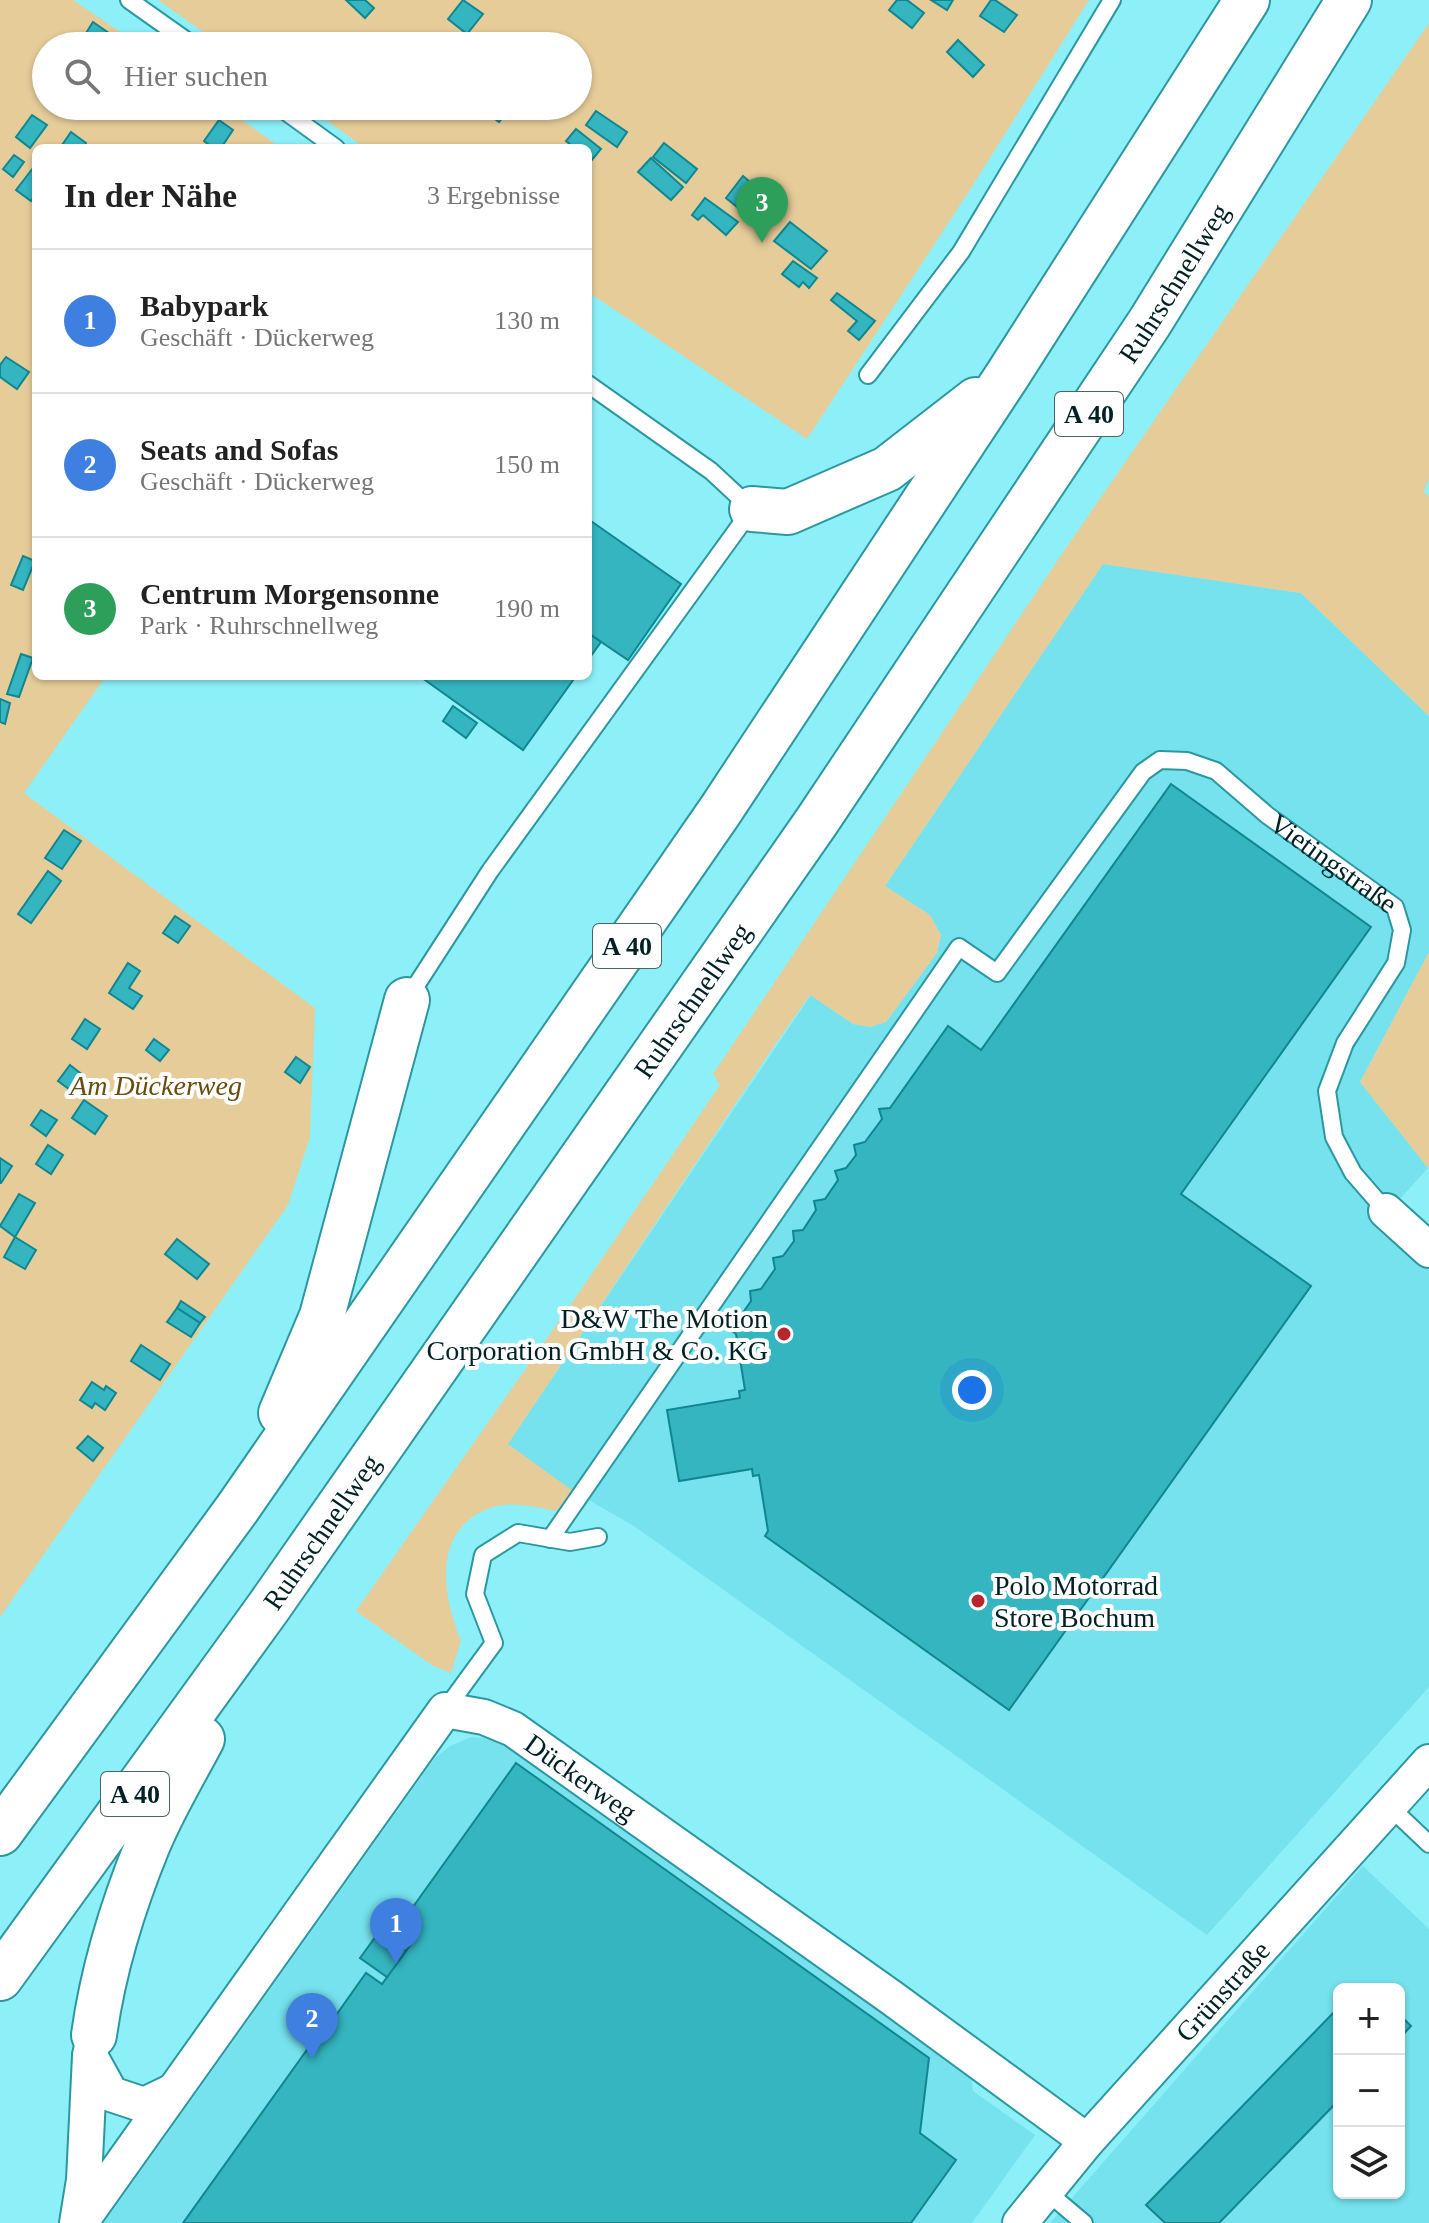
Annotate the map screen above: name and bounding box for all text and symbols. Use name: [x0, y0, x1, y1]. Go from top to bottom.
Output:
search box: [32, 32, 592, 120]
icon: search: [60, 54, 104, 98]
text: Hier suchen: [124, 59, 268, 92]
text: In der Nähe: [64, 177, 237, 214]
pin: 3: [736, 177, 788, 243]
text: 3 Ergebnisse: [427, 181, 560, 210]
street label: Ruhrschnellweg: [1112, 198, 1235, 368]
text: Babypark: [140, 289, 268, 322]
text: 1: [84, 306, 97, 335]
text: 130 m: [494, 306, 560, 335]
text: Geschäft · Dückerweg: [140, 323, 374, 352]
road number: A 40: [1055, 392, 1123, 436]
text: Seats and Sofas: [140, 433, 338, 466]
text: 2: [84, 450, 97, 479]
text: 150 m: [494, 450, 560, 479]
text: Geschäft · Dückerweg: [140, 467, 374, 496]
text: Centrum Morgensonne: [140, 577, 439, 610]
text: 3: [84, 594, 97, 623]
text: 190 m: [494, 594, 560, 623]
text: Park · Ruhrschnellweg: [140, 611, 378, 640]
street label: Vietingstraße: [1264, 807, 1403, 919]
street label: Ruhrschnellweg: [627, 917, 757, 1084]
road number: A 40: [593, 924, 661, 968]
park label: Am Dückerweg: [68, 1070, 242, 1101]
place label: D&W The Motion Corporation GmbH & Co. KG: [427, 1303, 768, 1366]
marker: D&W The Motion Corporation GmbH & Co. KG: [775, 1325, 793, 1343]
your location: [952, 1370, 992, 1410]
street label: Ruhrschnellweg: [257, 1448, 386, 1615]
place label: Polo Motorrad Store Bochum: [994, 1570, 1158, 1633]
marker: Polo Motorrad Store Bochum: [969, 1592, 987, 1610]
street label: Dückerweg: [519, 1727, 643, 1827]
road number: A 40: [101, 1772, 169, 1816]
pin: 1: [370, 1898, 422, 1964]
street label: Grünstraße: [1169, 1934, 1276, 2048]
map controls: [1333, 1983, 1405, 2199]
button: +: [1333, 1983, 1405, 2055]
pin: 2: [286, 1993, 338, 2059]
button: −: [1333, 2055, 1405, 2127]
button: layers: [1333, 2127, 1405, 2199]

